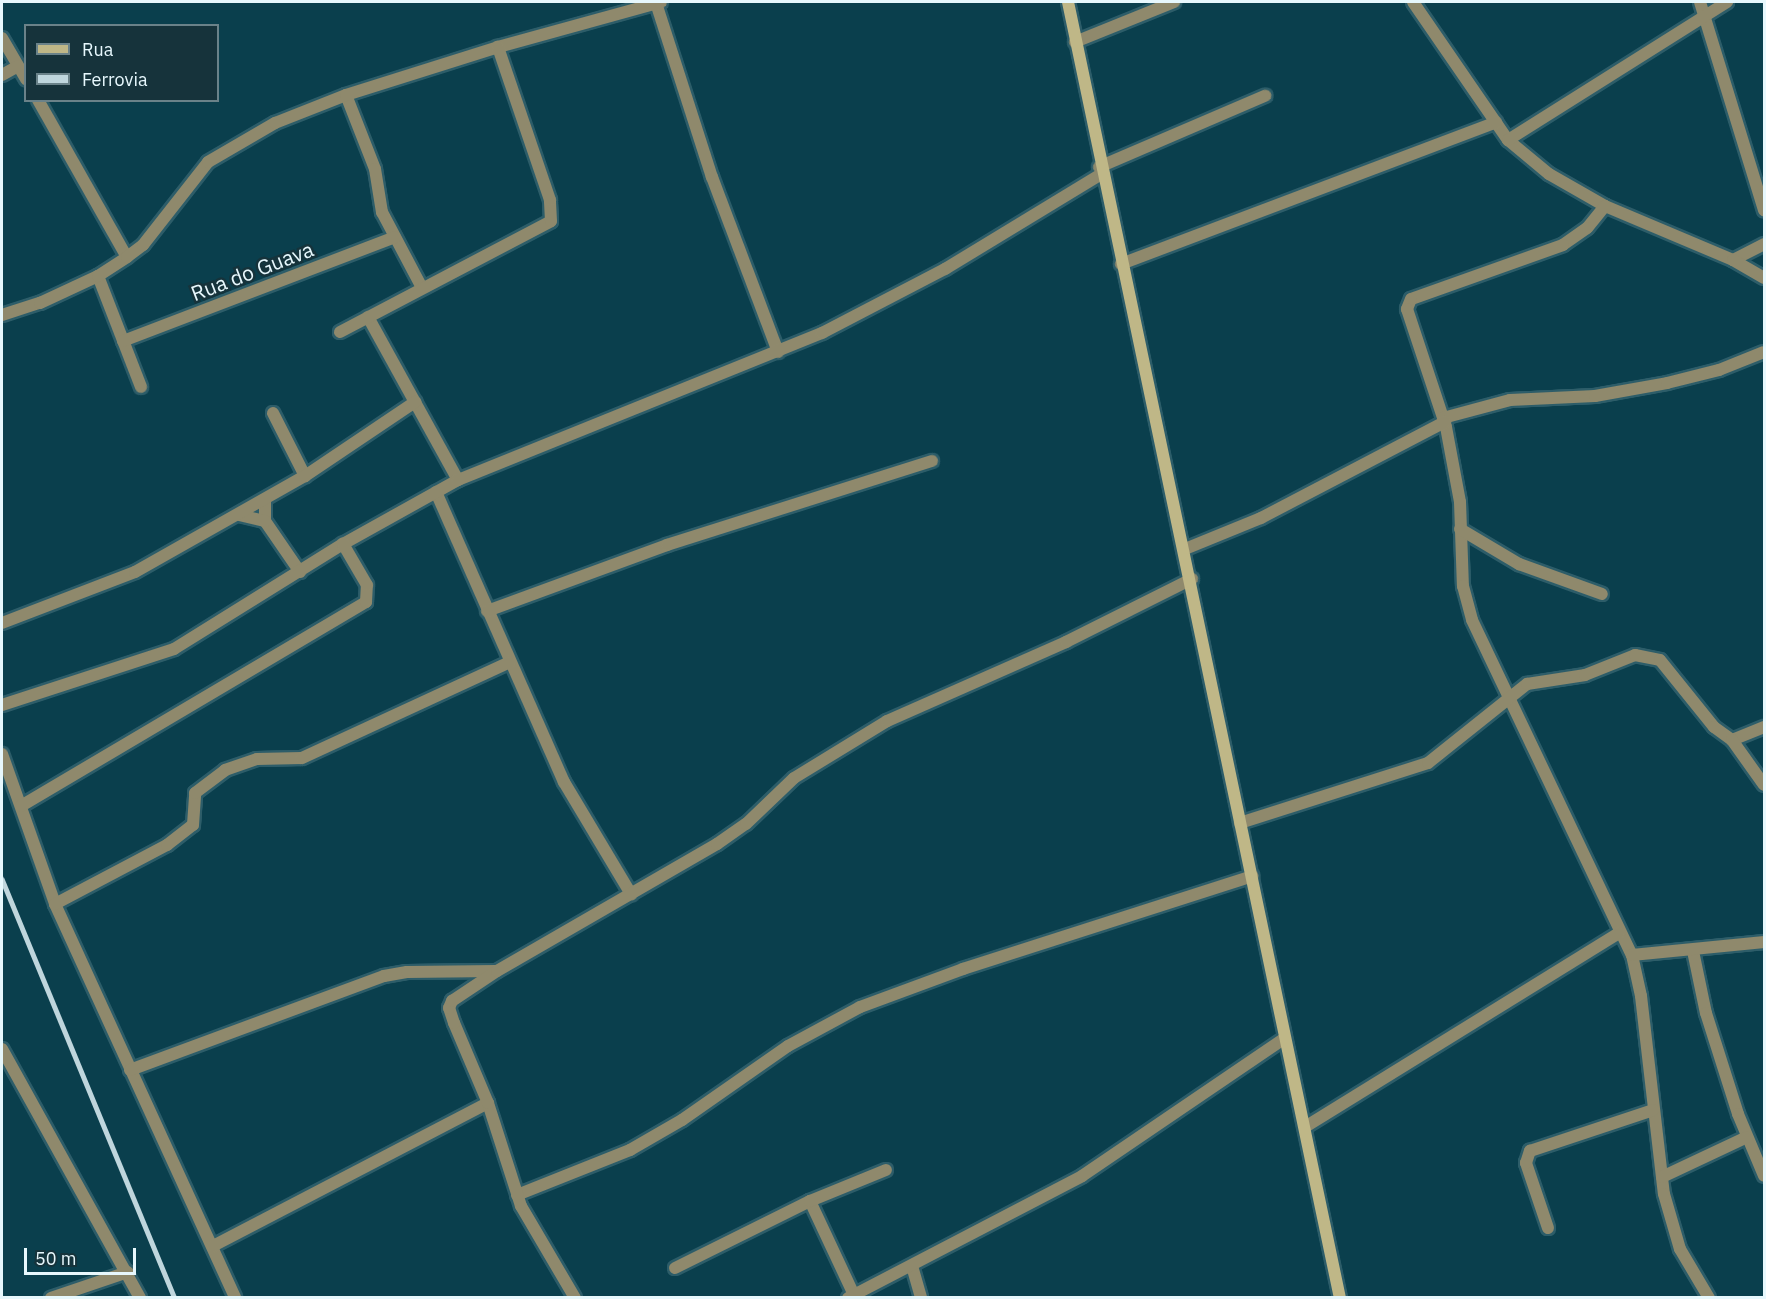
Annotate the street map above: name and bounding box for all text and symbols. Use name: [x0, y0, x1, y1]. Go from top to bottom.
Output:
legend: [24, 24, 219, 102]
text: Rua: [82, 38, 113, 61]
text: Ferrovia: [82, 68, 148, 91]
street label: Rua do Guava: [187, 236, 317, 306]
scale bar: [27, 1236, 140, 1274]
text: 50 m: [35, 1247, 77, 1270]

